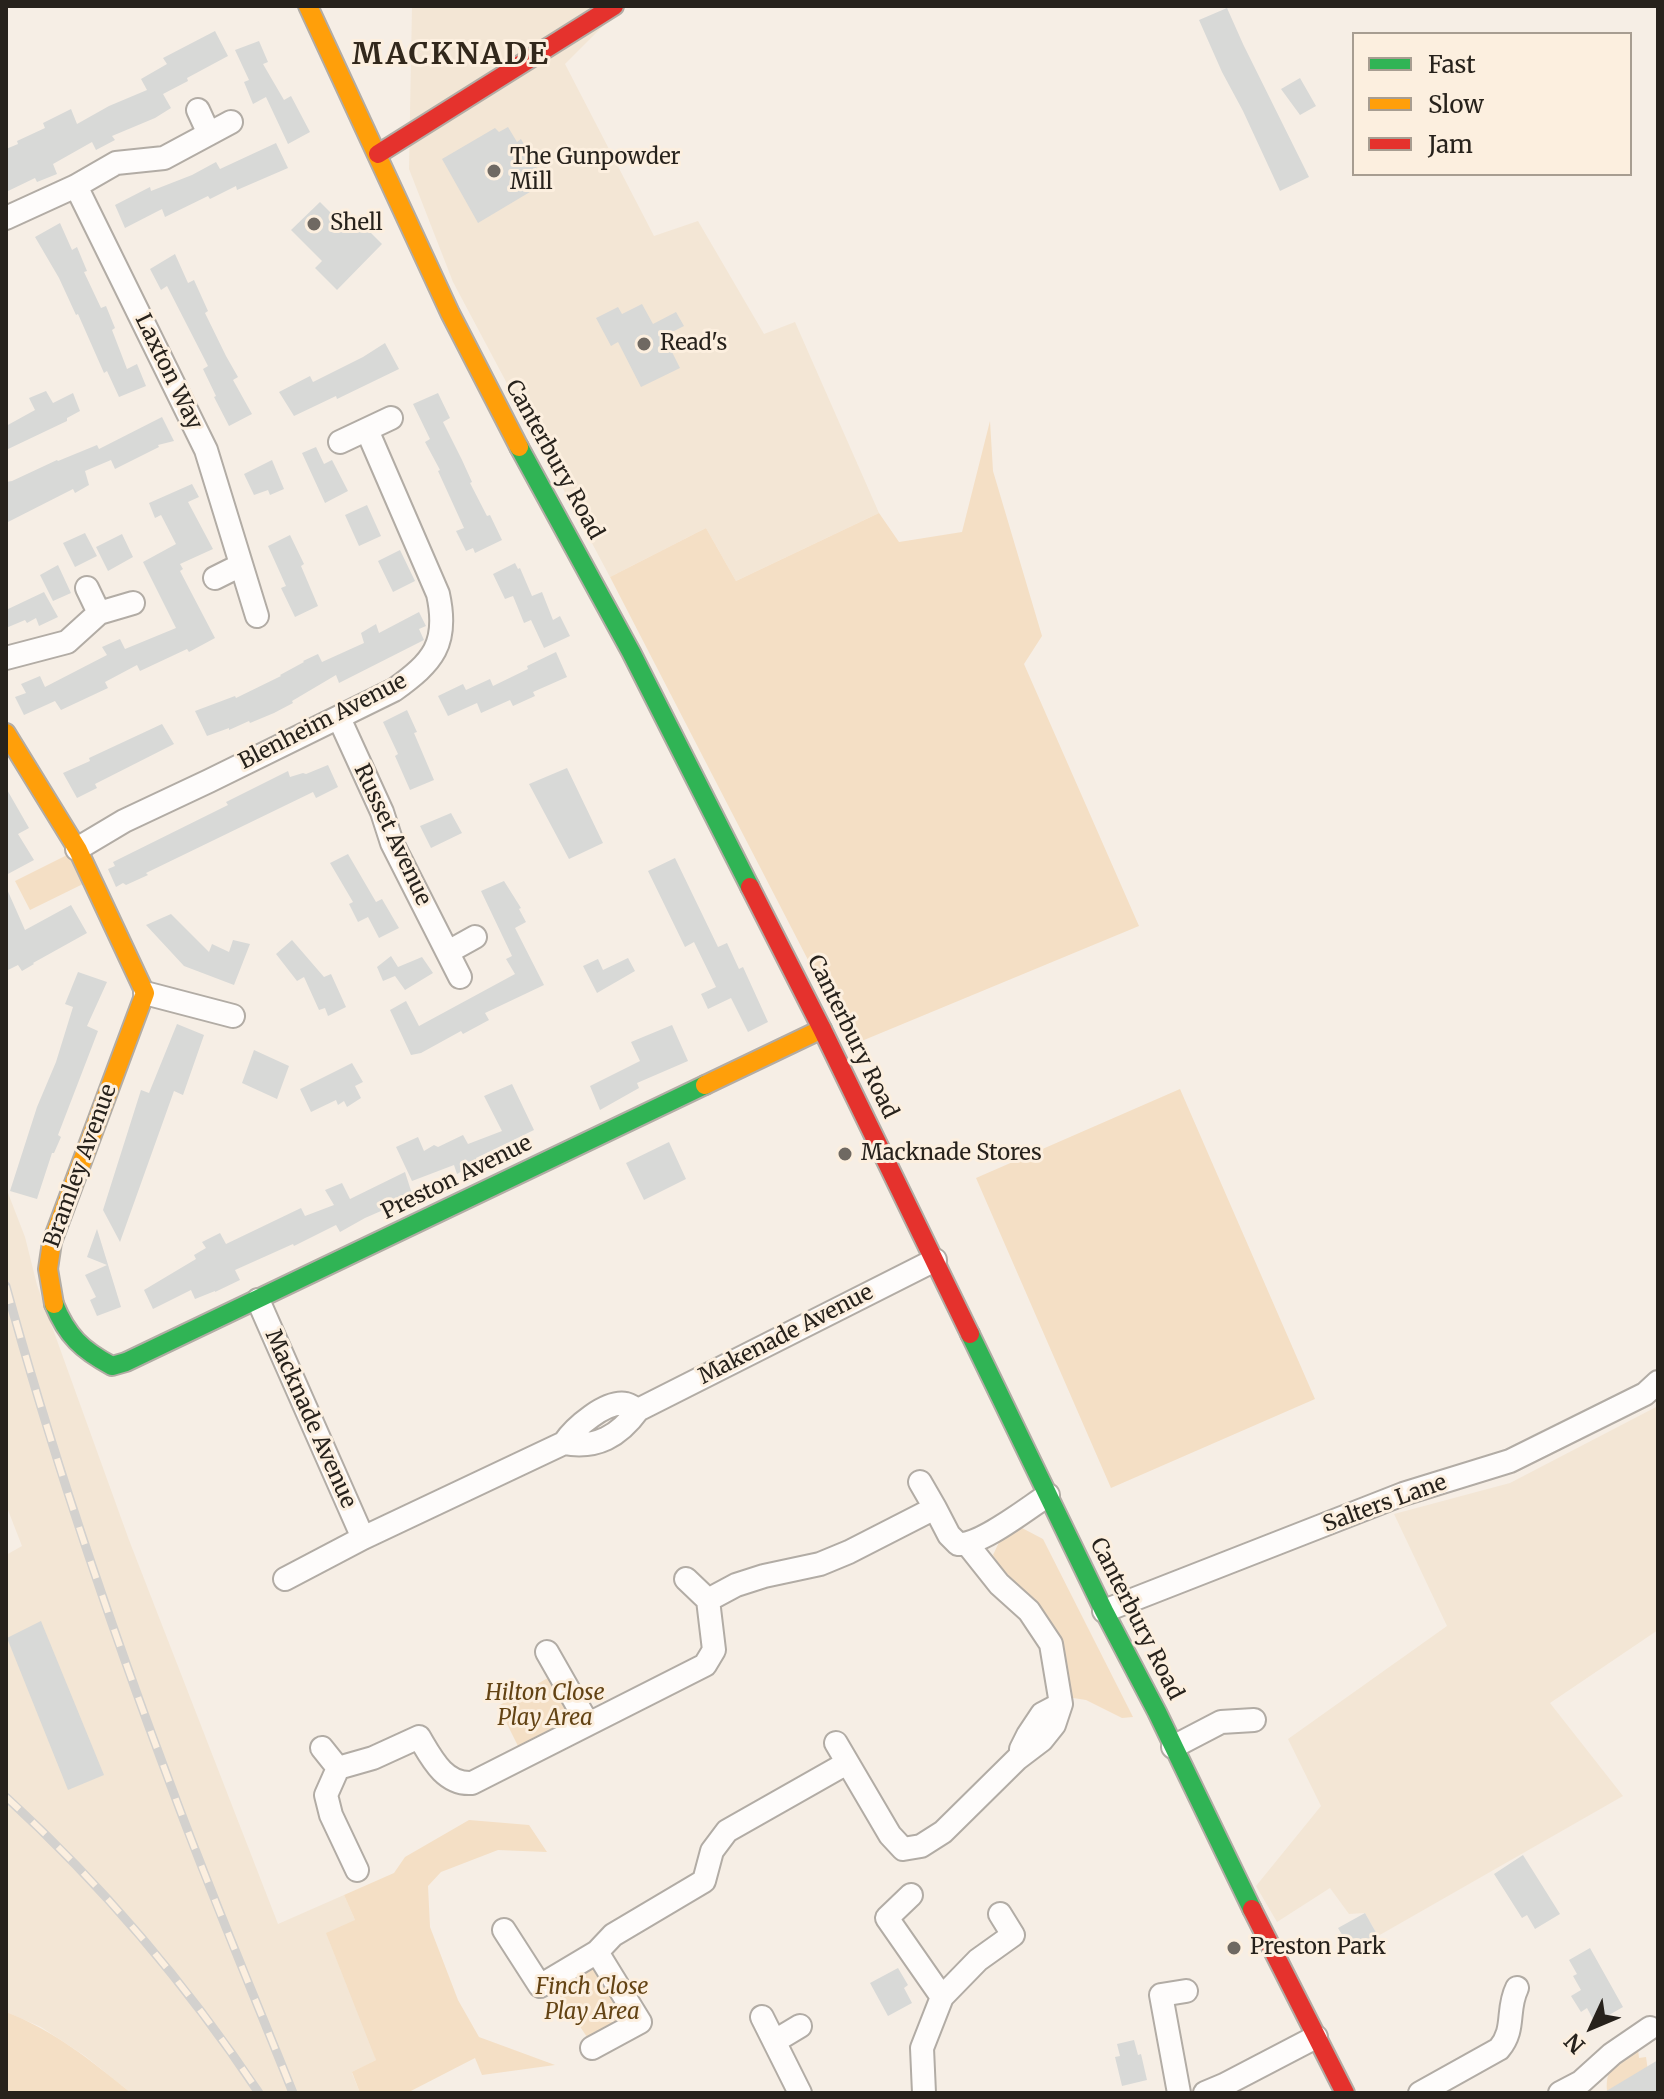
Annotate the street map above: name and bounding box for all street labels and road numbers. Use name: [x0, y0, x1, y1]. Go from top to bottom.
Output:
street label: Laxton Way: [129, 310, 207, 434]
street label: Canterbury Road: [499, 376, 609, 544]
street label: Blenheim Avenue: [235, 668, 411, 776]
street label: Russet Avenue: [348, 760, 436, 910]
street label: Canterbury Road: [801, 951, 903, 1123]
street label: Bramley Avenue: [39, 1081, 123, 1251]
street label: Preston Avenue: [378, 1130, 536, 1226]
street label: Makenade Avenue: [694, 1280, 878, 1390]
street label: Macknade Avenue: [259, 1326, 361, 1512]
street label: Salters Lane: [1320, 1469, 1450, 1539]
street label: Canterbury Road: [1084, 1534, 1188, 1704]

